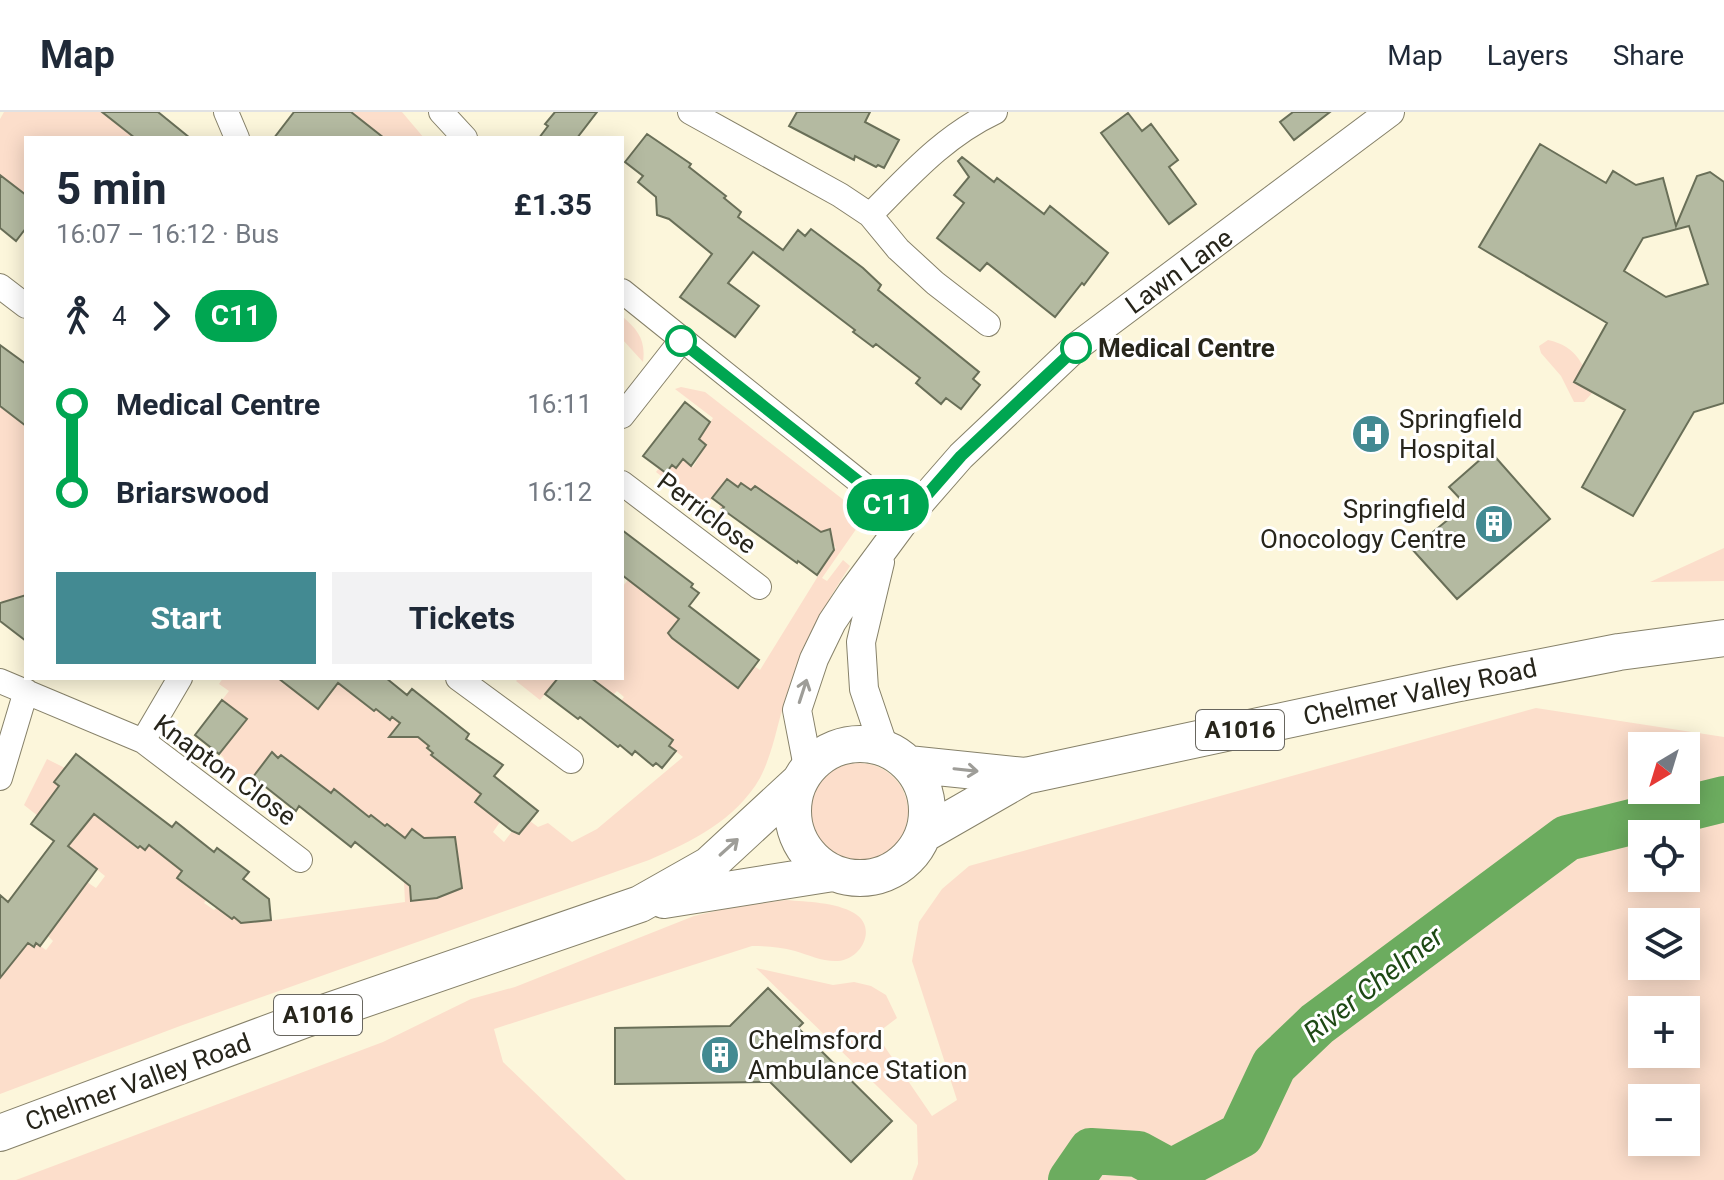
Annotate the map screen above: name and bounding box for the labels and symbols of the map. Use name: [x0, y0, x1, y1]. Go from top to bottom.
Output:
street label: Lawn Lane: [1120, 222, 1238, 320]
unlabelled marker: [666, 326, 696, 356]
marker: Medical Centre: [1061, 333, 1091, 363]
place label: Medical Centre: [1098, 333, 1275, 363]
place label: Springfield Hospital: [1399, 404, 1522, 464]
hospital icon: Springfield Hospital: [1350, 413, 1392, 455]
street label: Perriclose: [652, 466, 762, 560]
line badge: C11: [842, 479, 934, 531]
place label: Springfield Onocology Centre: [1260, 494, 1466, 554]
building icon: Springfield Onocology Centre: [1473, 503, 1515, 545]
street label: Chelmer Valley Road: [1300, 653, 1540, 731]
one-way arrow: [797, 679, 812, 704]
street label: Knapton Close: [148, 708, 302, 832]
road number: A1016: [1196, 710, 1284, 750]
north arrow: [1628, 732, 1700, 804]
one-way arrow: [952, 763, 979, 778]
one-way arrow: [718, 839, 738, 857]
water label: River Chelmer: [1297, 919, 1450, 1049]
road number: A1016: [274, 995, 362, 1035]
place label: Chelmsford Ambulance Station: [748, 1025, 967, 1085]
street label: Chelmer Valley Road: [21, 1027, 255, 1137]
building icon: Chelmsford Ambulance Station: [699, 1034, 741, 1076]

